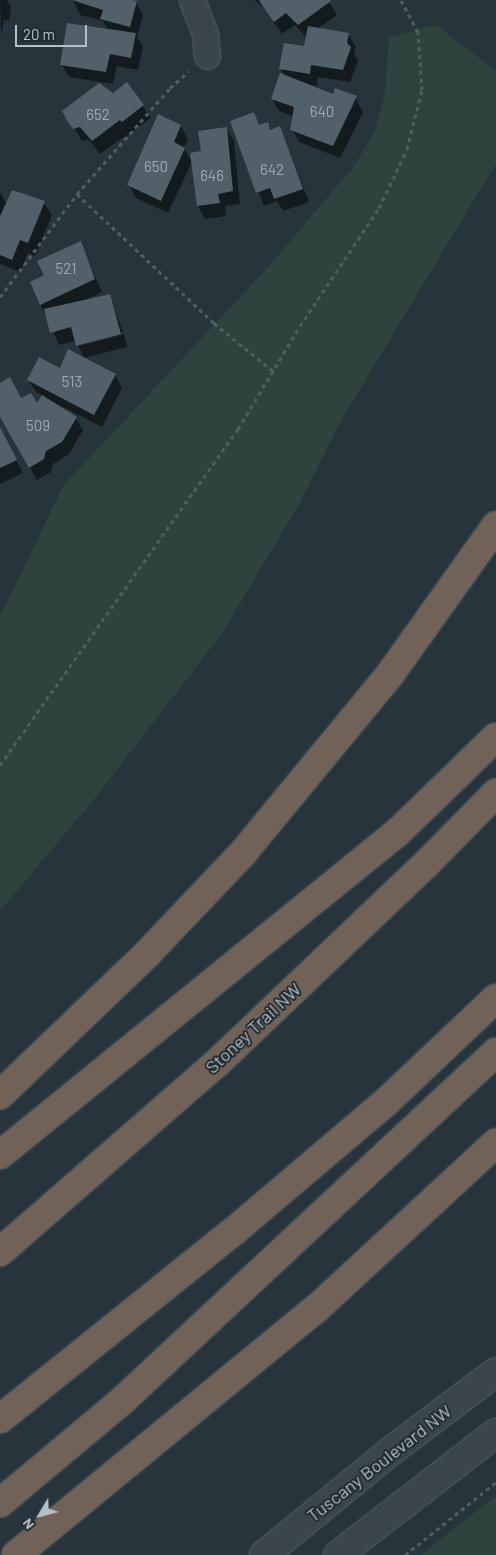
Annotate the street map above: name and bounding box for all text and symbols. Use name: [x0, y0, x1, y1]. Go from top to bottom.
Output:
scale bar: [18, 15, 90, 47]
text: 20 m: [23, 25, 55, 43]
house number: 640: [310, 103, 334, 121]
house number: 652: [86, 106, 110, 124]
house number: 650: [144, 158, 168, 176]
house number: 642: [260, 161, 284, 179]
house number: 646: [200, 167, 224, 185]
house number: 521: [56, 260, 76, 278]
house number: 513: [62, 373, 82, 391]
house number: 509: [26, 417, 50, 435]
street label: Stoney Trail NW: [201, 978, 305, 1078]
street label: Tuscany Boulevard NW: [302, 1400, 456, 1526]
north arrow: [15, 1490, 65, 1540]
text: N: [18, 1515, 37, 1533]

